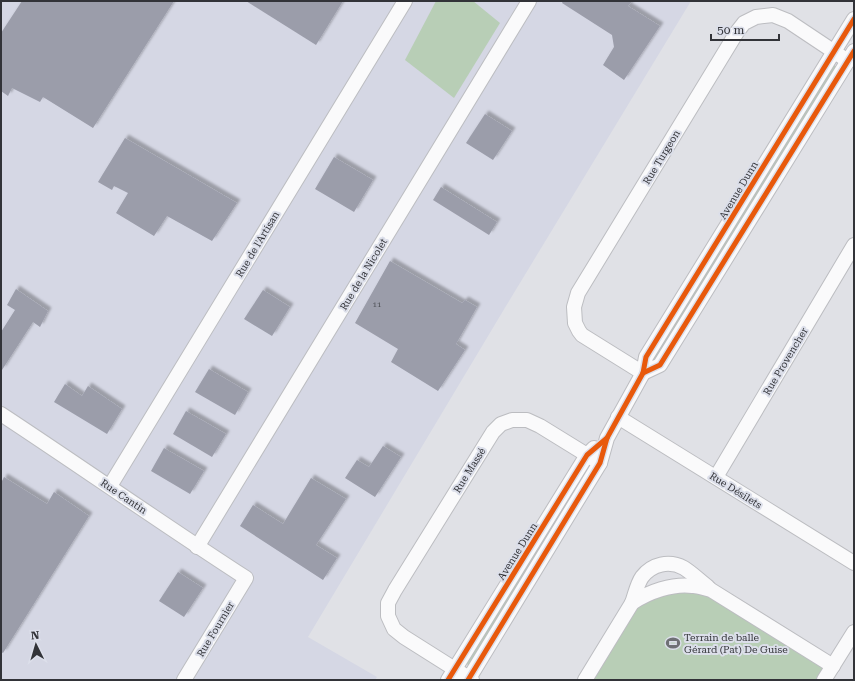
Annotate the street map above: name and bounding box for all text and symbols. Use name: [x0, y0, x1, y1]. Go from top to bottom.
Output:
scale bar: [711, 16, 779, 42]
text: 50 m: [717, 23, 744, 37]
street label: Rue Turgeon: [641, 128, 682, 186]
street label: Avenue Dunn: [717, 159, 760, 221]
street label: Rue de l'Artisan: [233, 209, 282, 279]
street label: Rue de la Nicolet: [338, 236, 389, 312]
house number: 11: [373, 300, 382, 309]
street label: Rue Provencher: [761, 326, 810, 397]
street label: Rue Massé: [451, 445, 488, 495]
street label: Rue Désilets: [708, 470, 764, 511]
street label: Rue Cantin: [99, 477, 149, 516]
street label: Avenue Dunn: [495, 520, 540, 582]
street label: Rue Fournier: [195, 600, 236, 659]
north arrow: [16, 625, 56, 665]
text: N: [30, 629, 40, 642]
place label: Terrain de balle Gérard (Pat) De Guise: [684, 632, 788, 655]
sports icon: Terrain de balle Gérard (Pat) De Guise: [665, 635, 681, 651]

